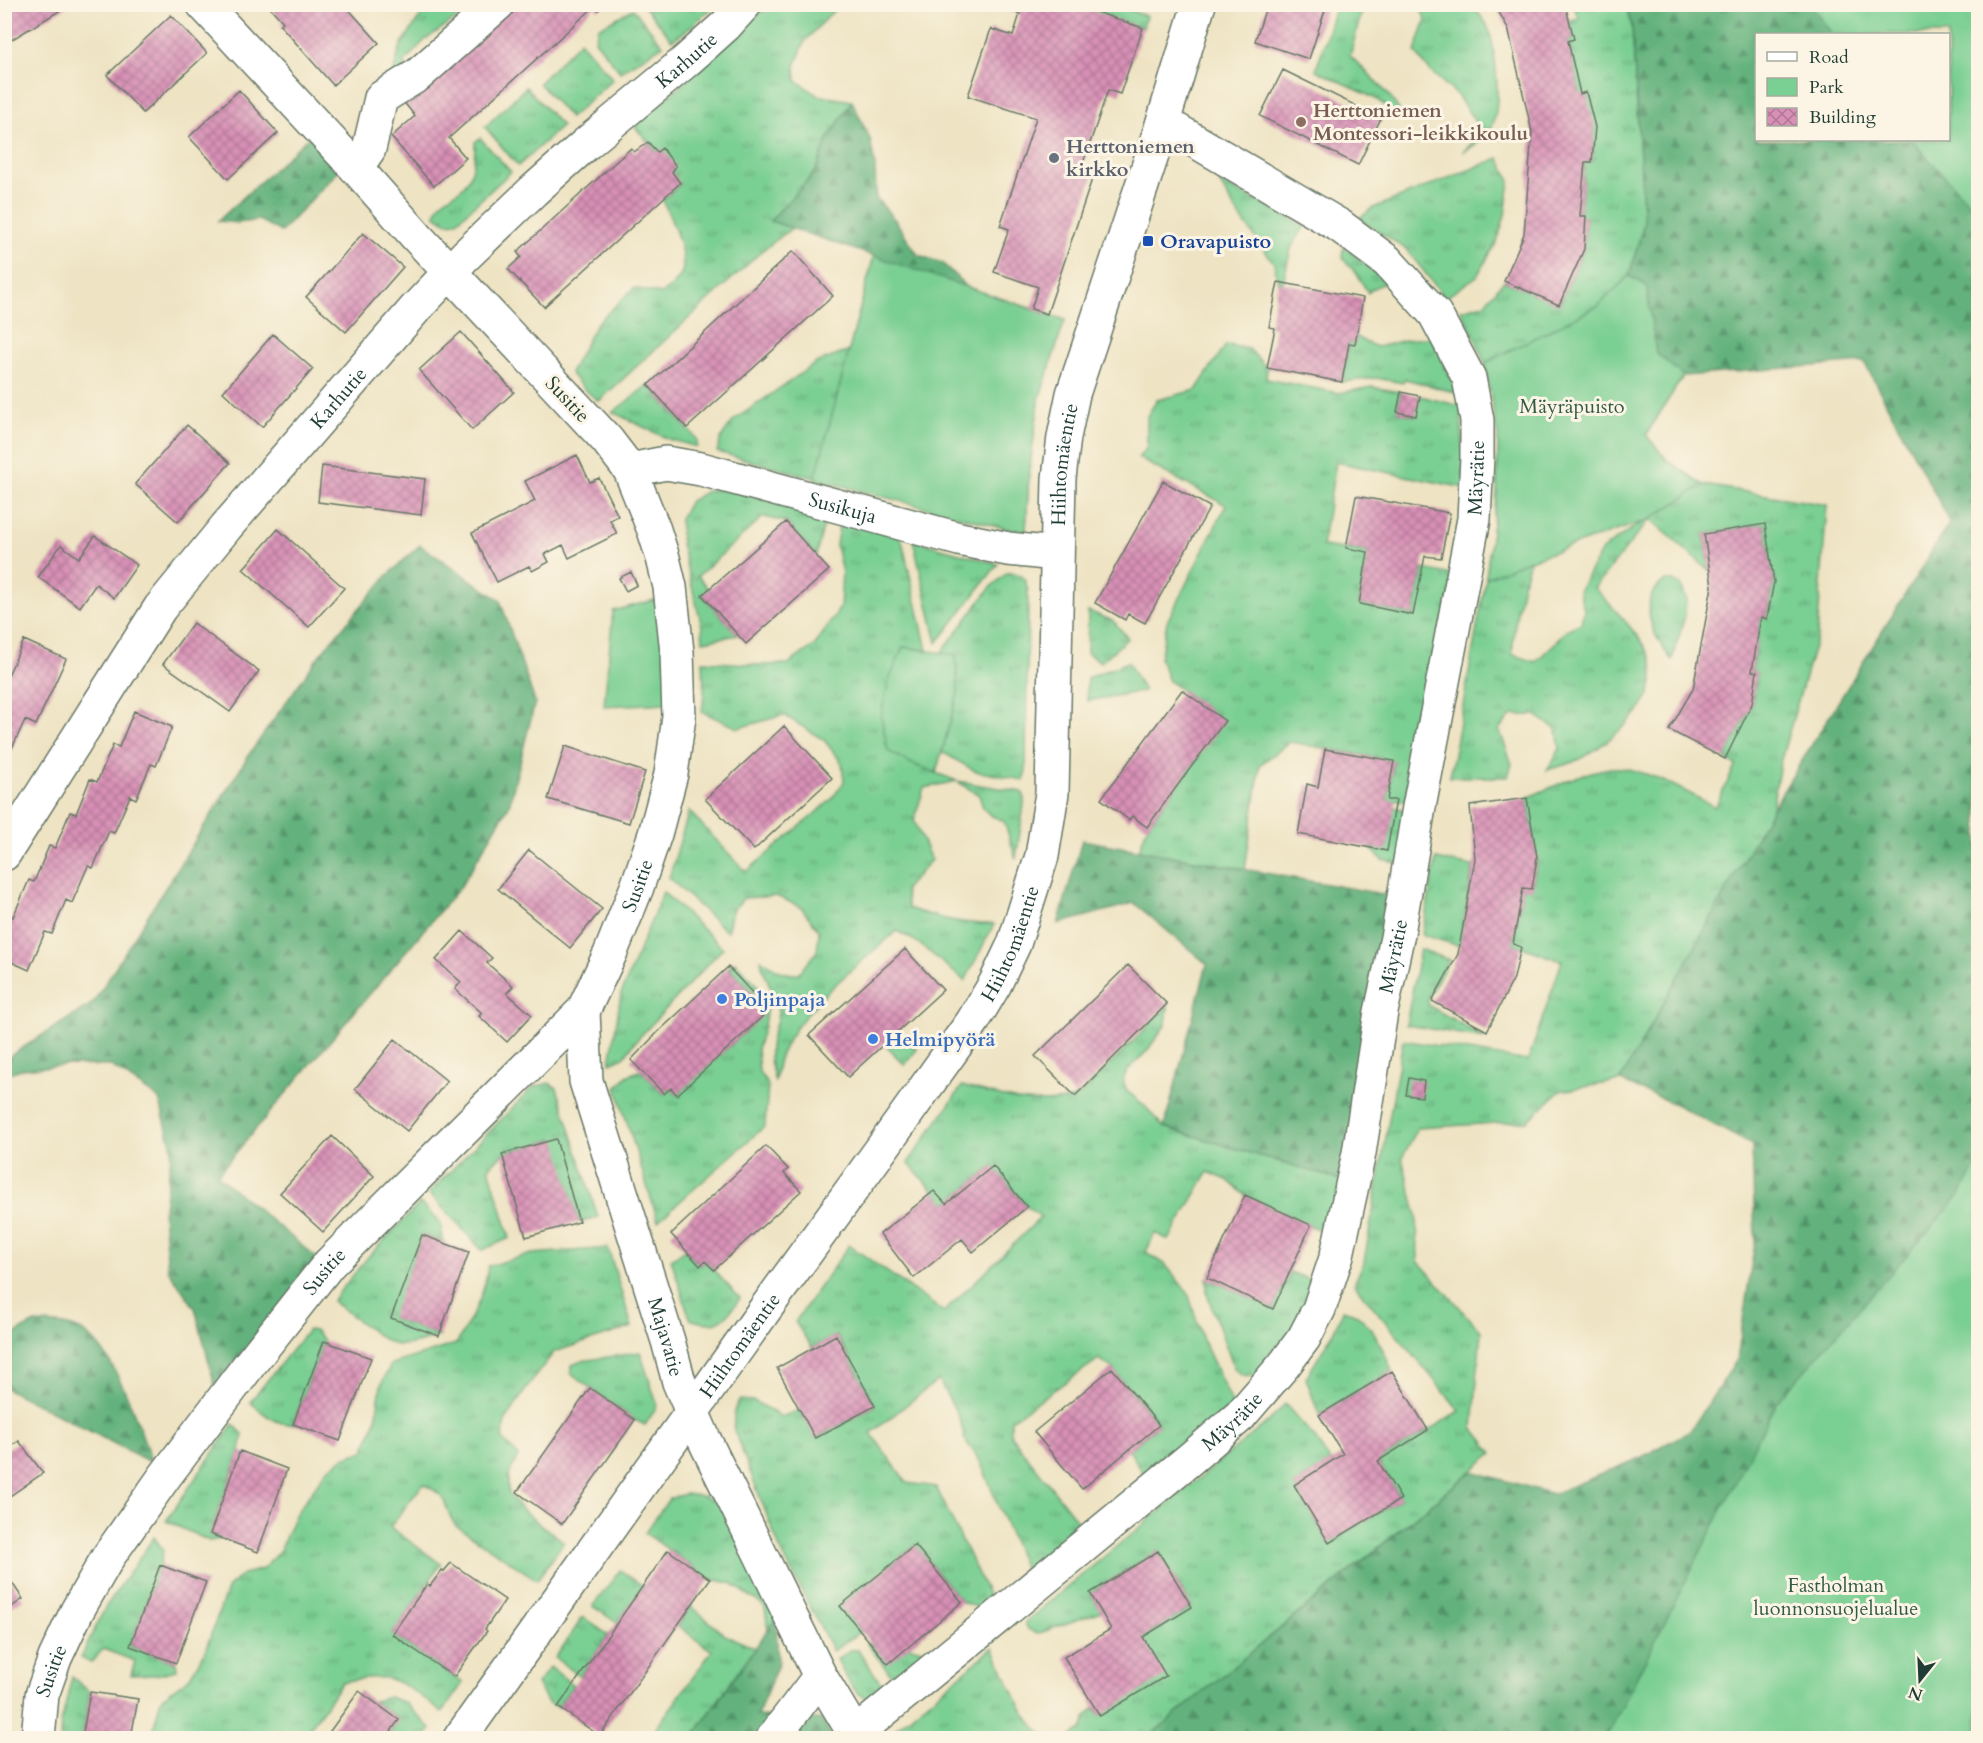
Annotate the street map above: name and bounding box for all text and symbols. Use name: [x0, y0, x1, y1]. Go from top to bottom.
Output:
street label: Karhutie: [650, 26, 724, 95]
legend: [1755, 33, 1950, 141]
text: Road: [1809, 45, 1849, 70]
text: Park: [1809, 75, 1844, 100]
place label: Herttoniemen Montessori-leikkikoulu: [1313, 97, 1528, 147]
text: Building: [1809, 105, 1877, 130]
marker: Herttoniemen Montessori-leikkikoulu: [1294, 115, 1308, 129]
place label: Herttoniemen kirkko: [1066, 133, 1195, 183]
marker: Herttoniemen kirkko: [1047, 151, 1061, 165]
place label: Oravapuisto: [1160, 228, 1271, 255]
marker: Oravapuisto: [1141, 234, 1155, 248]
street label: Karhutie: [304, 361, 373, 435]
street label: Susitie: [539, 370, 596, 428]
park label: Mäyräpuisto: [1519, 393, 1625, 420]
street label: Hiihtomäentie: [1045, 401, 1085, 526]
street label: Mäyrätie: [1461, 440, 1491, 516]
street label: Susikuja: [806, 486, 880, 530]
street label: Susitie: [615, 856, 659, 916]
street label: Hiihtomäentie: [974, 882, 1046, 1007]
street label: Mäyrätie: [1372, 917, 1414, 996]
place label: Poljinpaja: [734, 986, 826, 1013]
marker: Poljinpaja: [715, 992, 729, 1006]
place label: Helmipyörä: [885, 1026, 996, 1053]
marker: Helmipyörä: [866, 1032, 880, 1046]
street label: Susitie: [297, 1242, 352, 1301]
street label: Hiihtomäentie: [693, 1287, 787, 1404]
street label: Majavatie: [641, 1294, 690, 1380]
street label: Mäyrätie: [1196, 1386, 1269, 1457]
park label: Fastholman luonnonsuojelualue: [1754, 1572, 1918, 1622]
street label: Susitie: [29, 1640, 74, 1701]
north arrow: [1890, 1650, 1950, 1710]
text: N: [1906, 1681, 1926, 1706]

